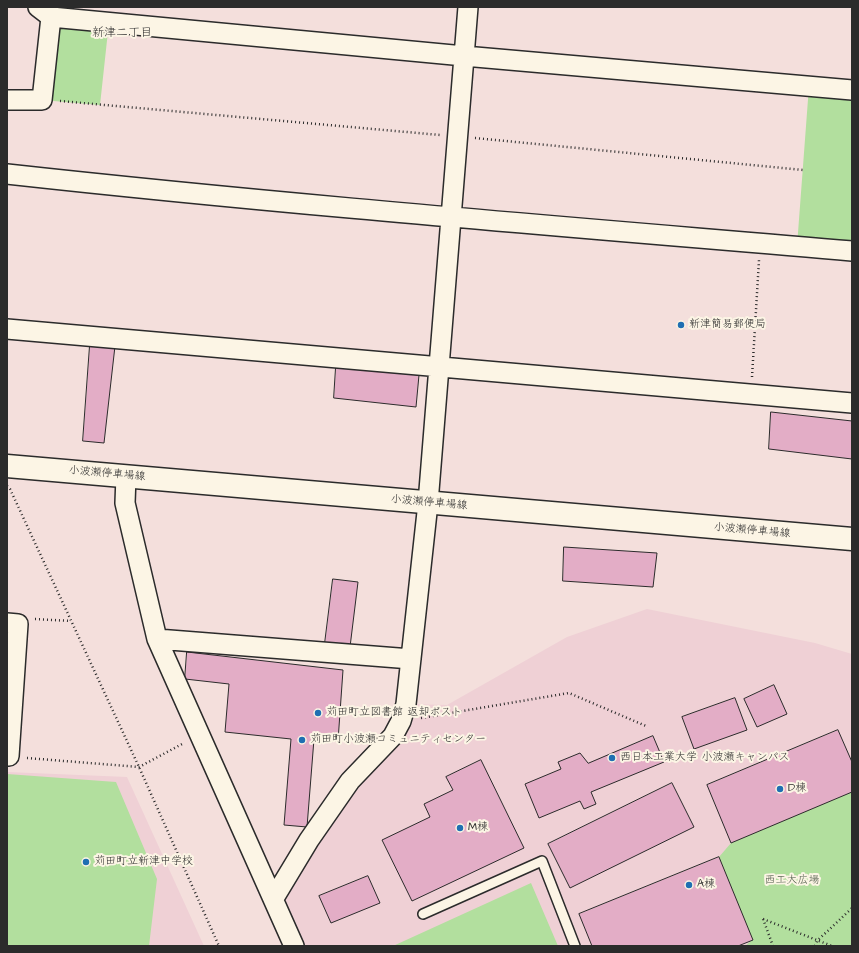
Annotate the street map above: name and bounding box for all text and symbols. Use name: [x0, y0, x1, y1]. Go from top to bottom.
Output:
district label: 新津二丁目: [92, 26, 152, 40]
place label: 新津簡易郵便局: [689, 318, 766, 332]
marker: 新津簡易郵便局: [676, 320, 686, 330]
street label: 小波瀬停車場線: [68, 464, 146, 484]
street label: 小波瀬停車場線: [390, 493, 468, 513]
street label: 小波瀬停車場線: [713, 521, 791, 541]
place label: 苅田町立図書館 返却ポスト: [326, 706, 462, 720]
marker: 苅田町立図書館 返却ポスト: [313, 708, 323, 718]
place label: 苅田町小波瀬コミュニティセンター: [310, 733, 486, 747]
marker: 苅田町小波瀬コミュニティセンター: [297, 735, 307, 745]
place label: 西日本工業大学 小波瀬キャンパス: [620, 751, 789, 765]
marker: 西日本工業大学 小波瀬キャンパス: [607, 753, 617, 763]
place label: D棟: [788, 782, 806, 796]
marker: D棟: [775, 784, 785, 794]
place label: M棟: [468, 821, 488, 835]
marker: M棟: [455, 823, 465, 833]
place label: 苅田町立新津中学校: [94, 855, 193, 869]
marker: 苅田町立新津中学校: [81, 857, 91, 867]
park label: 西工大広場: [765, 874, 819, 888]
place label: A棟: [697, 878, 715, 892]
marker: A棟: [684, 880, 694, 890]

